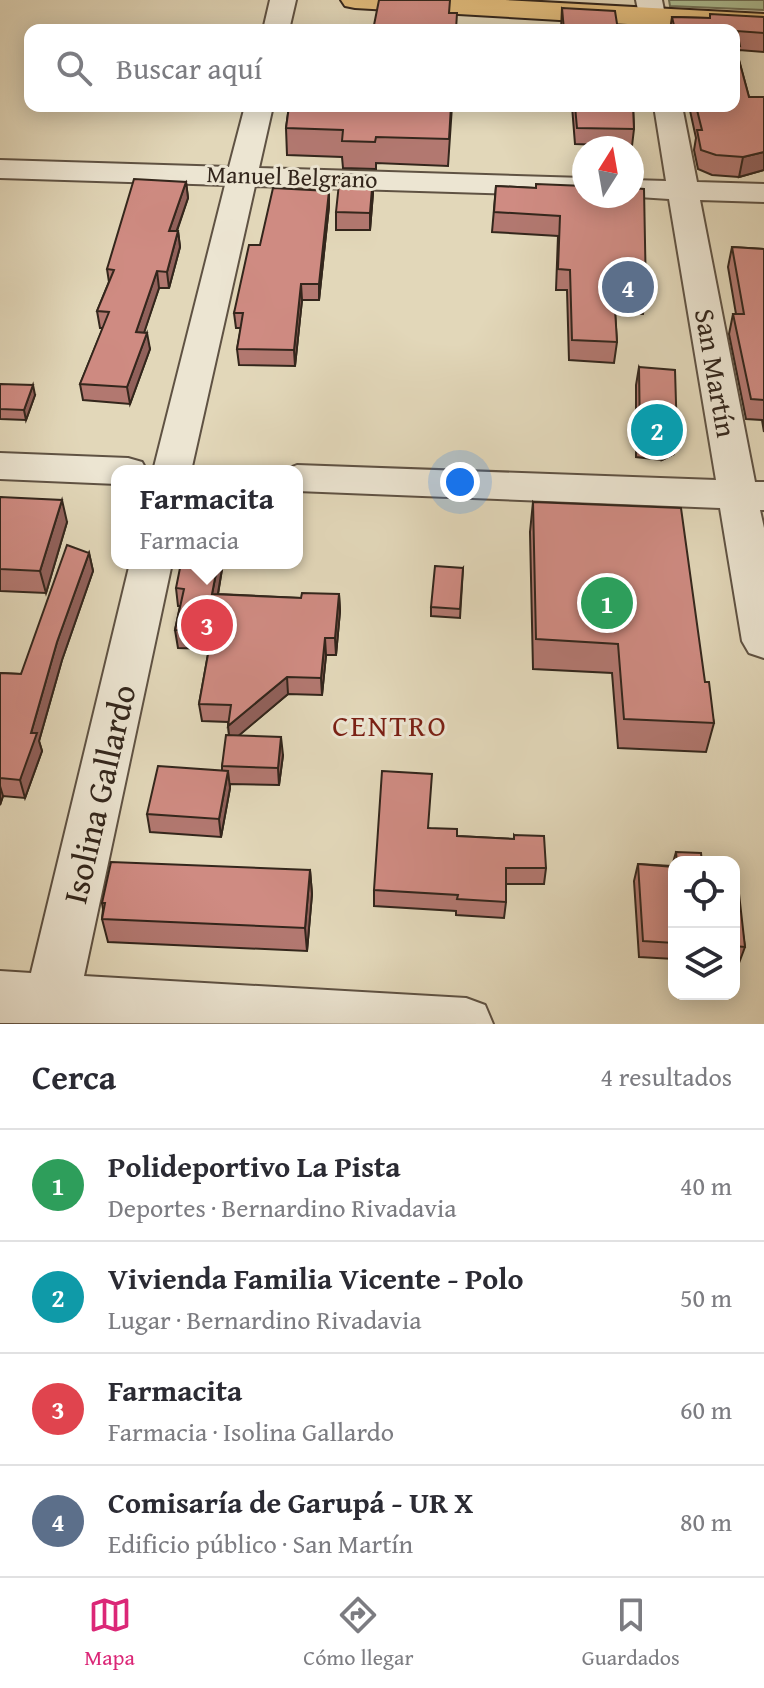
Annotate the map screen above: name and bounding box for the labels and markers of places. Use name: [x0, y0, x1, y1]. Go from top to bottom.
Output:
pin: 4: [602, 257, 654, 317]
pin: 2: [631, 400, 683, 460]
pin: 1: [581, 573, 633, 633]
pin: 3: [181, 595, 233, 655]

